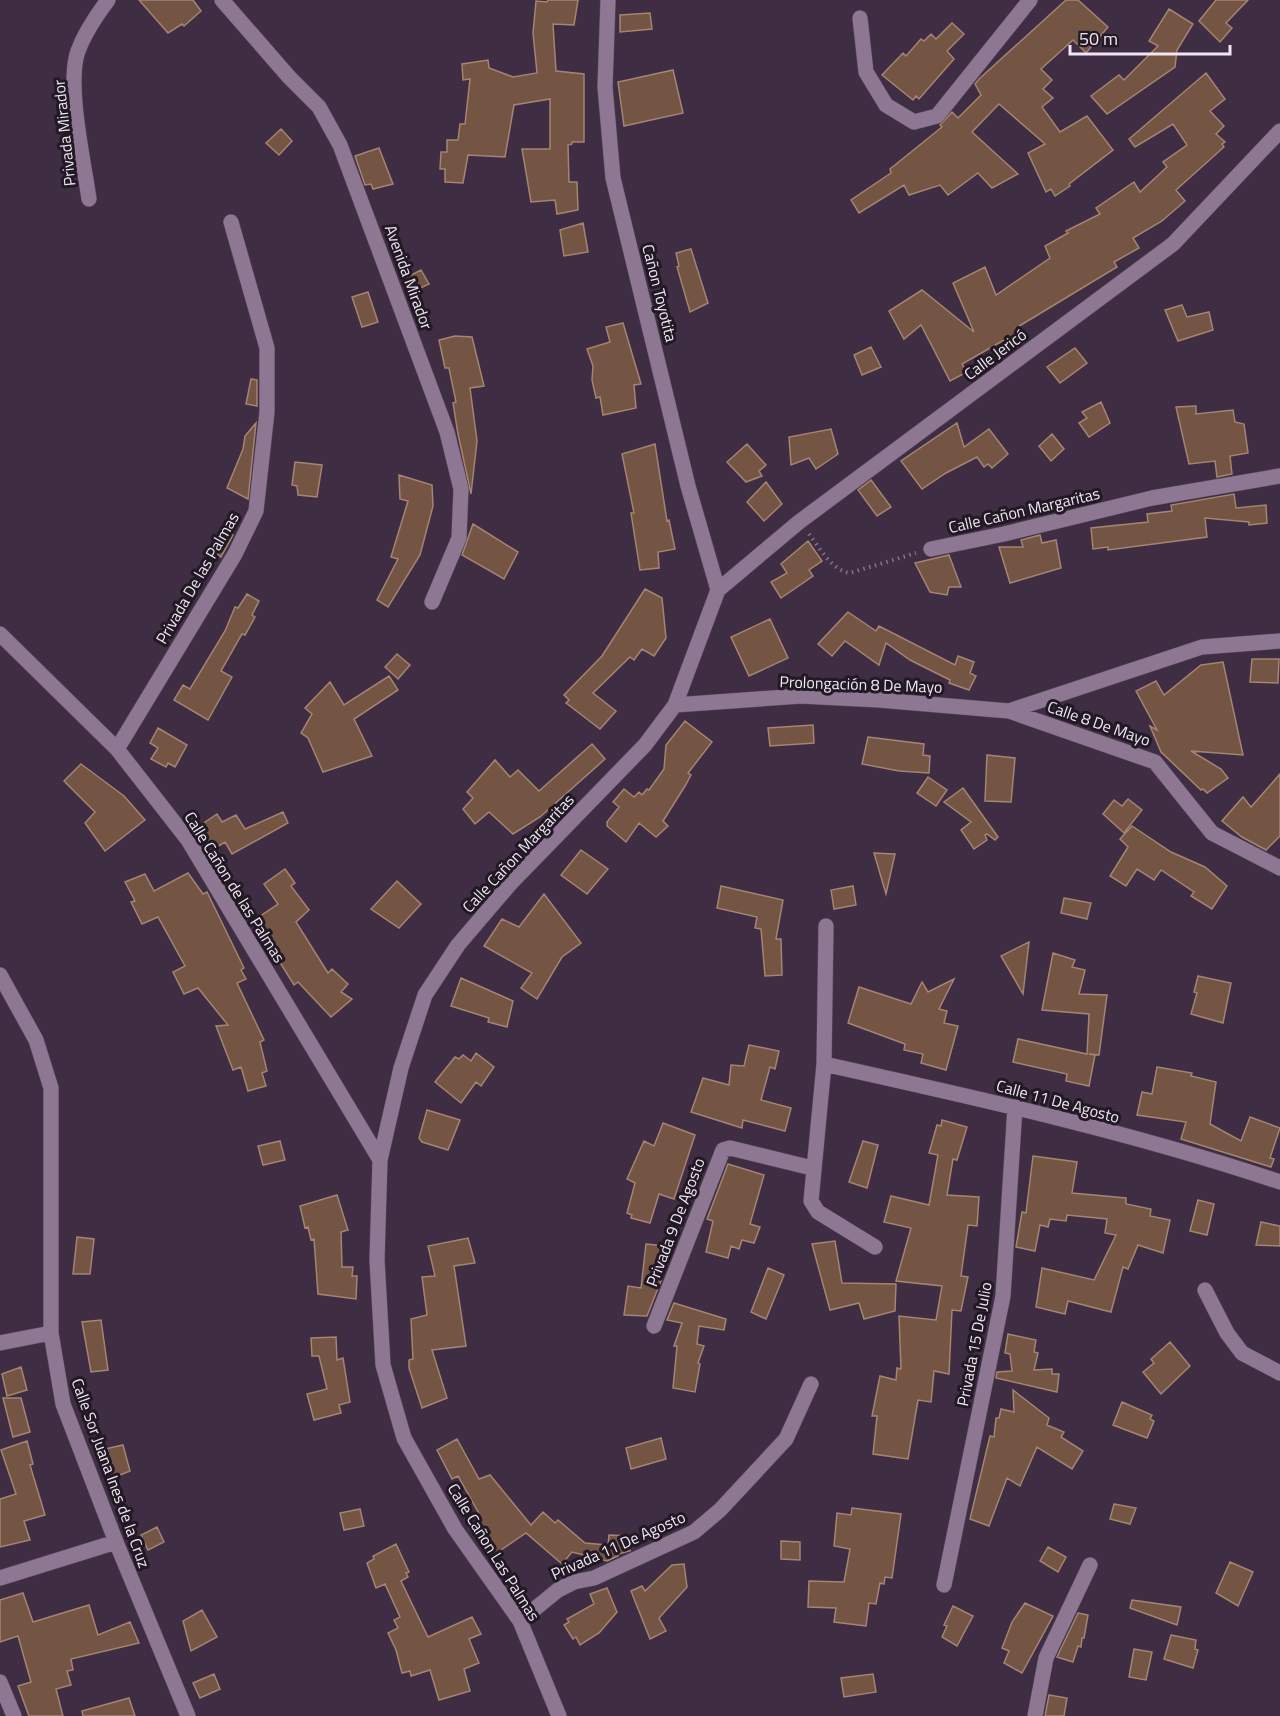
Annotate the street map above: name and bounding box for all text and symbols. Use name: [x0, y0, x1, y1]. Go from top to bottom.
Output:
scale bar: [1070, 18, 1230, 56]
text: 50 m: [1079, 25, 1118, 52]
street label: Privada Mirador: [46, 78, 82, 187]
street label: Avenida Mirador: [379, 221, 439, 333]
street label: Cañon Toyotita: [636, 242, 684, 344]
street label: Calle Jericó: [959, 323, 1031, 385]
street label: Calle Cañon Margaritas: [946, 481, 1102, 539]
street label: Privada De las Palmas: [149, 508, 245, 648]
street label: Prolongación 8 De Mayo: [779, 669, 943, 699]
street label: Calle 8 De Mayo: [1044, 694, 1154, 752]
street label: Calle Cañon Margaritas: [456, 788, 580, 918]
street label: Calle Cañon de las Palmas: [179, 807, 291, 967]
street label: Calle 11 De Agosto: [994, 1073, 1122, 1129]
street label: Privada 9 De Agosto: [639, 1154, 711, 1290]
street label: Privada 15 De Julio: [950, 1280, 998, 1408]
street label: Calle Sor Juana Ines de la Cruz: [66, 1375, 156, 1571]
street label: Calle Cañon Las Palmas: [442, 1479, 546, 1625]
street label: Privada 11 De Agosto: [547, 1505, 689, 1585]

